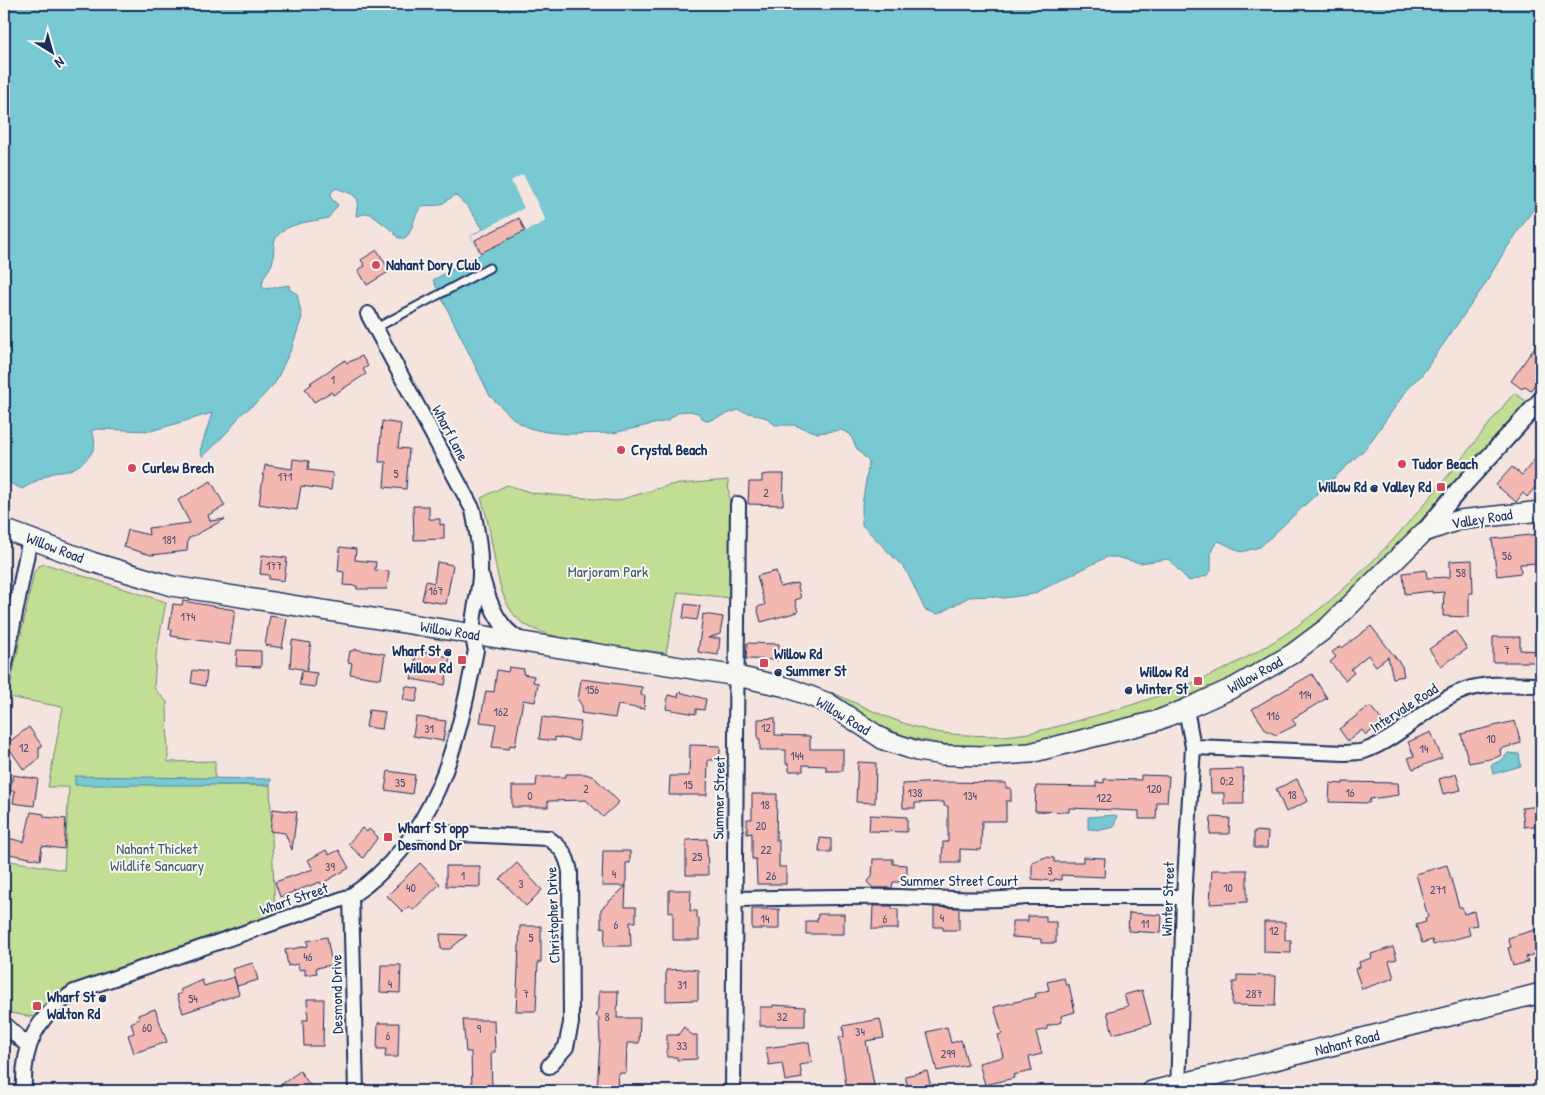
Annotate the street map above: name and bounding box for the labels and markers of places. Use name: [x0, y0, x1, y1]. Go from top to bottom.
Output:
place label: Nahant Dory Club: [386, 254, 481, 276]
marker: Nahant Dory Club: [370, 259, 382, 271]
place label: Crystal Beach: [631, 439, 708, 461]
marker: Crystal Beach: [615, 444, 627, 456]
place label: Tudor Beach: [1411, 453, 1478, 474]
place label: Curlew Brech: [142, 457, 215, 478]
marker: Tudor Beach: [1396, 458, 1408, 470]
marker: Curlew Brech: [126, 462, 138, 474]
place label: Willow Rd @ Valley Rd: [1318, 476, 1431, 498]
marker: Willow Rd @ Valley Rd: [1435, 481, 1447, 493]
place label: Wharf St @ Willow Rd: [392, 640, 452, 678]
place label: Willow Rd @ Summer St: [774, 643, 847, 681]
marker: Wharf St @ Willow Rd: [456, 654, 468, 666]
marker: Willow Rd @ Summer St: [758, 657, 770, 669]
place label: Willow Rd @ Winter St: [1125, 661, 1189, 699]
marker: Willow Rd @ Winter St: [1192, 675, 1204, 687]
place label: Wharf St opp Desmond Dr: [398, 817, 469, 855]
marker: Wharf St opp Desmond Dr: [382, 831, 394, 843]
place label: Wharf St @ Walton Rd: [47, 986, 107, 1024]
marker: Wharf St @ Walton Rd: [31, 1000, 43, 1012]

